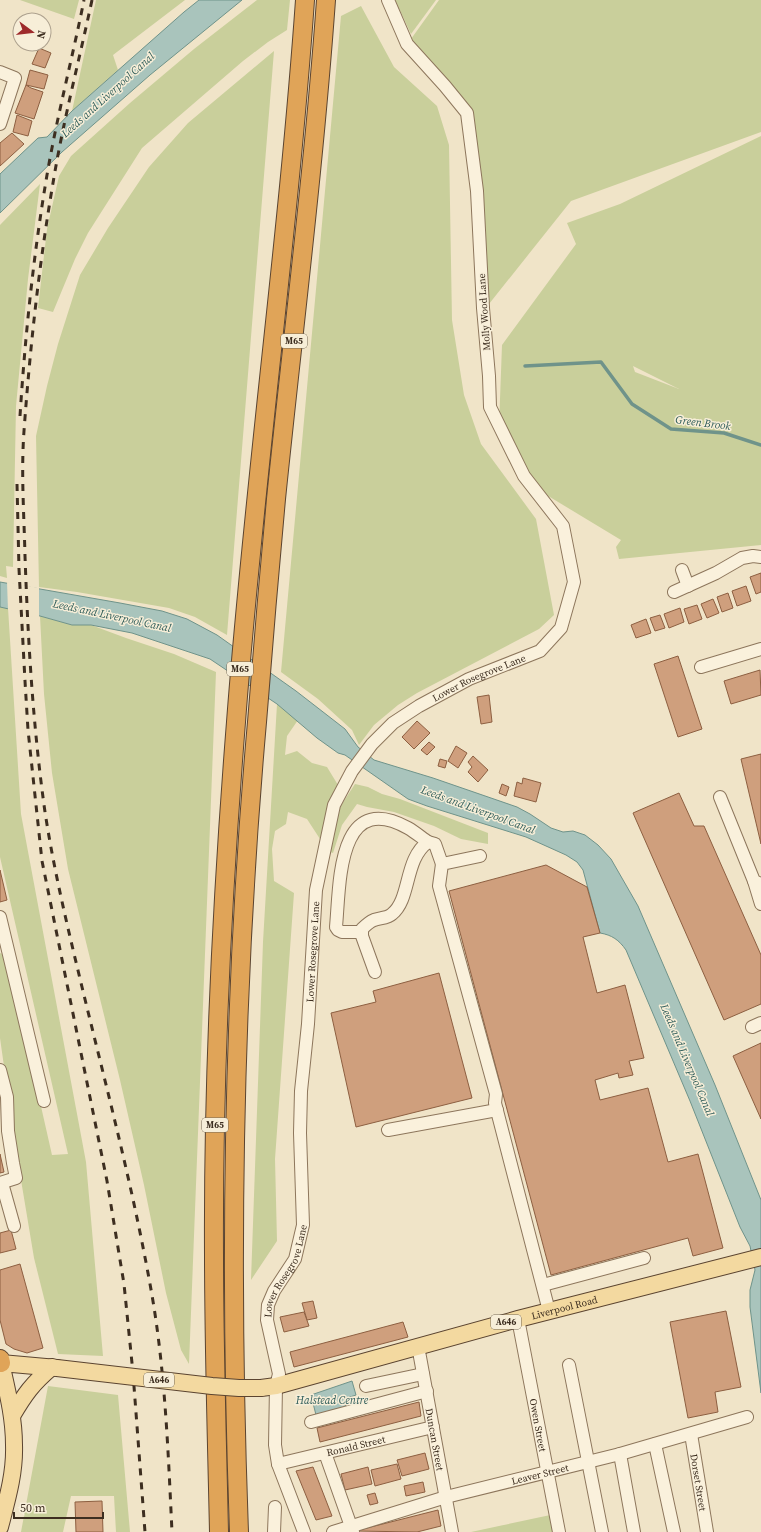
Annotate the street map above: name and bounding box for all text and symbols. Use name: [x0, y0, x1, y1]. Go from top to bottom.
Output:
north arrow: [12, 12, 52, 52]
text: N: [33, 29, 49, 40]
water label: Leeds and Liverpool Canal: [57, 48, 158, 142]
street label: Molly Wood Lane: [475, 273, 493, 351]
road number: M65: [281, 334, 307, 348]
water label: Green Brook: [675, 412, 732, 434]
water label: Leeds and Liverpool Canal: [51, 596, 173, 636]
street label: Lower Rosegrove Lane: [430, 651, 527, 704]
road number: M65: [227, 662, 253, 676]
water label: Leeds and Liverpool Canal: [418, 782, 538, 838]
street label: Lower Rosegrove Lane: [303, 901, 322, 1003]
water label: Leeds and Liverpool Canal: [656, 1001, 718, 1119]
road number: M65: [202, 1118, 228, 1132]
street label: Lower Rosegrove Lane: [261, 1223, 309, 1318]
street label: Liverpool Road: [530, 1292, 599, 1322]
road number: A646: [491, 1315, 521, 1329]
road number: A646: [144, 1373, 174, 1387]
water label: Halstead Centre: [295, 1393, 369, 1408]
street label: Owen Street: [527, 1397, 550, 1454]
street label: Duncan Street: [423, 1407, 447, 1472]
street label: Ronald Street: [325, 1432, 387, 1459]
street label: Dorset Street: [688, 1453, 710, 1513]
street label: Leaver Street: [510, 1460, 570, 1487]
scale bar: [14, 1494, 103, 1520]
text: 50 m: [20, 1500, 46, 1516]

